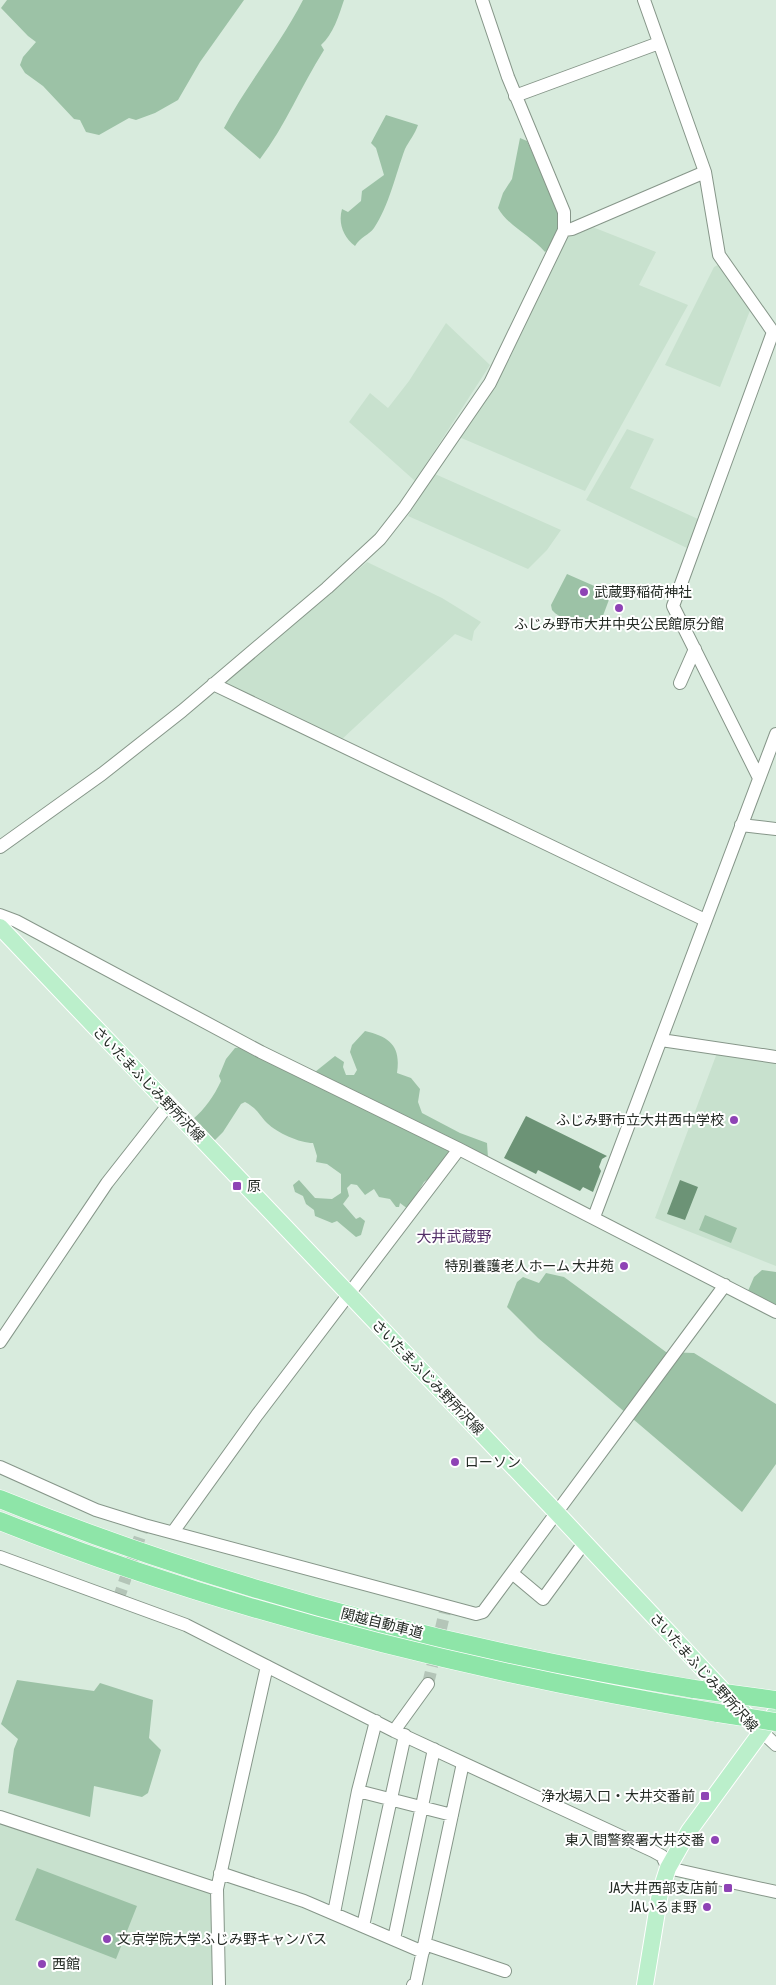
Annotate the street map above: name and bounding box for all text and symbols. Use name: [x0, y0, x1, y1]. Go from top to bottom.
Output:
place label: 武蔵野稲荷神社: [594, 584, 692, 600]
marker: 武蔵野稲荷神社: [578, 586, 590, 598]
marker: ふじみ野市大井中央公民館原分館: [613, 602, 625, 614]
place label: ふじみ野市大井中央公民館原分館: [514, 616, 724, 632]
street label: さいたまふじみ野所沢線: [90, 1023, 208, 1145]
place label: ふじみ野市立大井西中学校: [556, 1112, 724, 1128]
marker: ふじみ野市立大井西中学校: [728, 1114, 740, 1126]
place label: 原: [247, 1178, 261, 1194]
marker: 原: [231, 1180, 243, 1192]
district label: 大井武蔵野: [416, 1228, 492, 1245]
place label: 特別養護老人ホーム 大井苑: [445, 1258, 614, 1274]
marker: 特別養護老人ホーム 大井苑: [618, 1260, 630, 1272]
street label: さいたまふじみ野所沢線: [369, 1316, 487, 1438]
place label: ローソン: [465, 1454, 521, 1470]
marker: ローソン: [449, 1456, 461, 1468]
street label: 関越自動車道: [339, 1605, 425, 1641]
street label: さいたまふじみ野所沢線: [647, 1610, 761, 1734]
place label: 浄水場入口・大井交番前: [541, 1788, 695, 1804]
marker: 浄水場入口・大井交番前: [699, 1790, 711, 1802]
place label: 東入間警察署大井交番: [565, 1832, 705, 1848]
marker: 東入間警察署大井交番: [709, 1834, 721, 1846]
place label: JA大井西部支店前: [609, 1880, 718, 1896]
marker: JA大井西部支店前: [722, 1882, 734, 1894]
place label: JAいるま野: [630, 1899, 697, 1915]
marker: JAいるま野: [701, 1901, 713, 1913]
place label: 文京学院大学ふじみ野キャンパス: [117, 1931, 327, 1947]
marker: 文京学院大学ふじみ野キャンパス: [101, 1933, 113, 1945]
place label: 西館: [52, 1956, 80, 1972]
marker: 西館: [36, 1958, 48, 1970]

